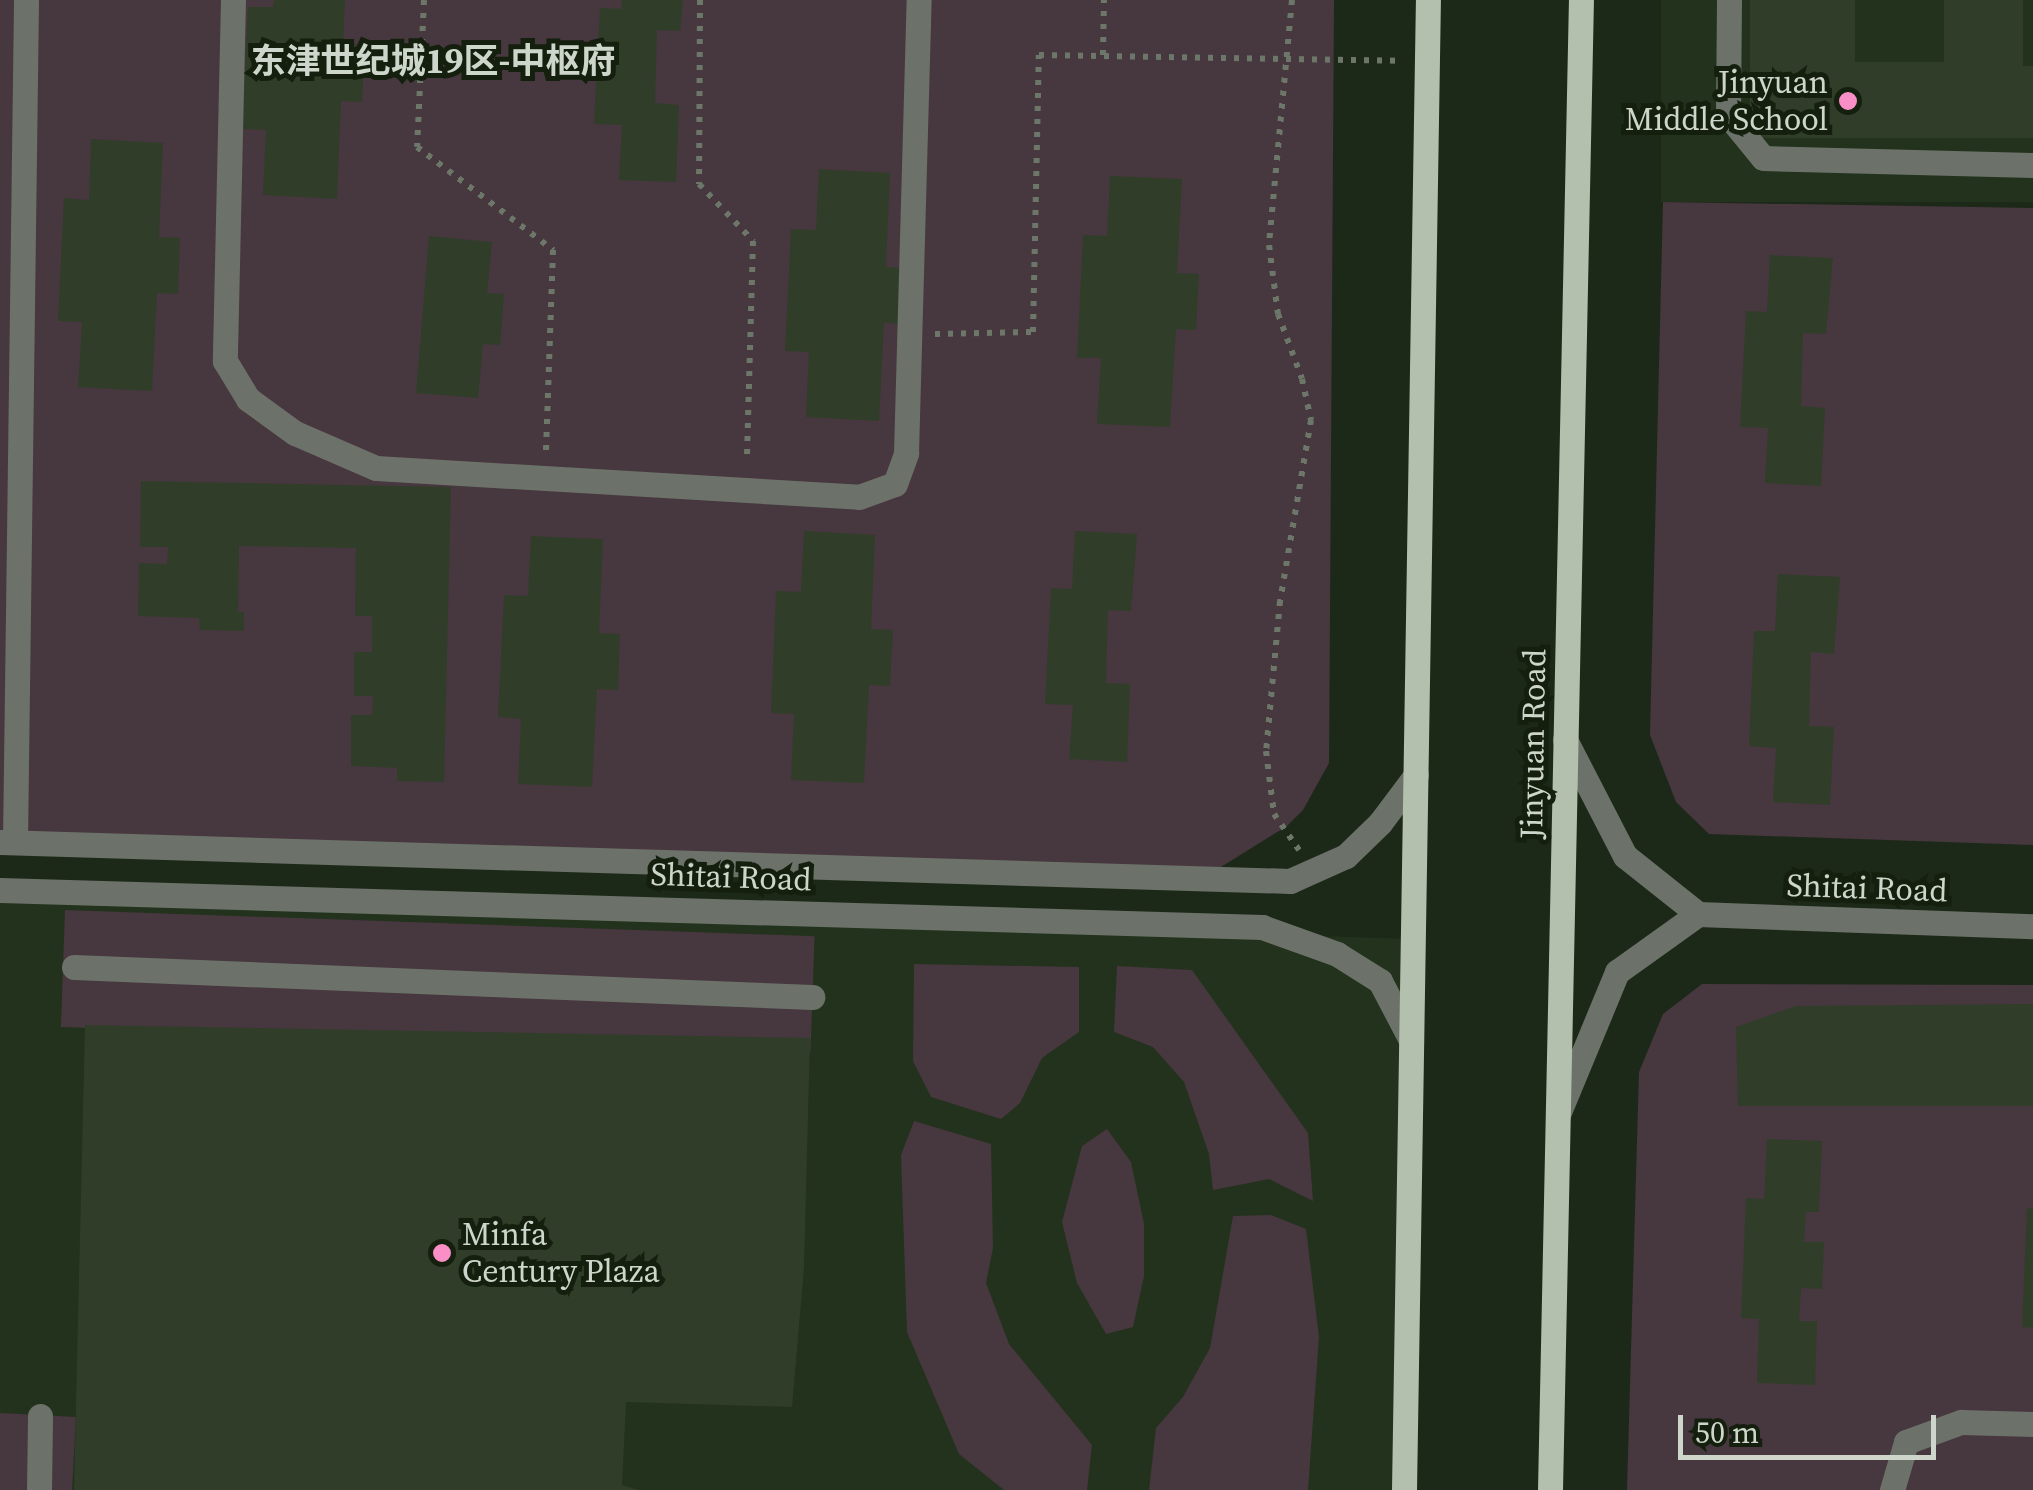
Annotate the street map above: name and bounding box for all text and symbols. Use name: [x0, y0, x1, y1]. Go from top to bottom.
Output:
district label: 东津世纪城19区-中枢府: [251, 40, 615, 82]
place label: Jinyuan Middle School: [1625, 64, 1828, 139]
marker: Jinyuan Middle School: [1837, 90, 1859, 112]
street label: Jinyuan Road: [1512, 649, 1554, 839]
street label: Shitai Road: [650, 855, 812, 899]
street label: Shitai Road: [1786, 866, 1948, 910]
place label: Minfa Century Plaza: [462, 1216, 660, 1291]
marker: Minfa Century Plaza: [431, 1242, 453, 1264]
scale bar: [1683, 1395, 1940, 1457]
text: 50 m: [1695, 1412, 1759, 1453]

